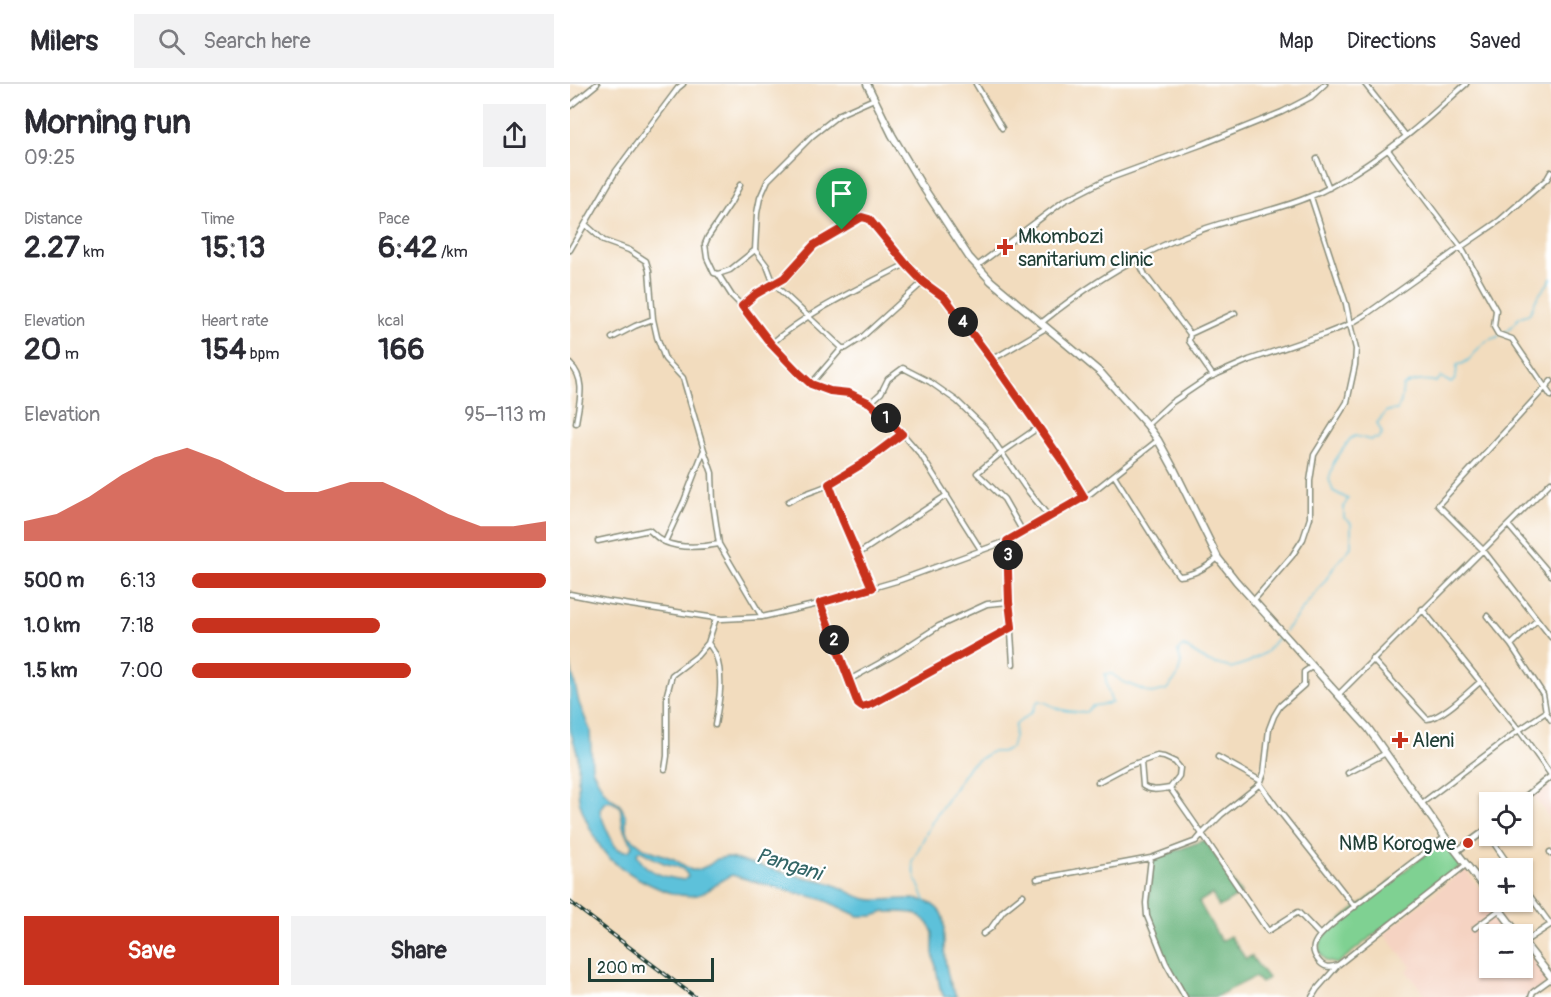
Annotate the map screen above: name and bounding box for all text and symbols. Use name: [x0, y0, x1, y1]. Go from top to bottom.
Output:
search box: [134, 14, 554, 68]
text: Milers: [30, 24, 98, 59]
icon: search: [155, 25, 188, 58]
text: Search here: [203, 27, 311, 55]
text: Map: [1279, 28, 1314, 55]
text: Directions: [1347, 28, 1436, 55]
text: Saved: [1469, 28, 1521, 55]
text: Morning run: [24, 102, 191, 143]
button: share: [483, 104, 546, 167]
text: 09:25: [24, 145, 75, 170]
pin: [816, 168, 867, 230]
icon: arrive: [825, 177, 858, 210]
text: Distance: [24, 209, 83, 229]
text: Time: [201, 209, 234, 229]
text: Pace: [378, 209, 410, 229]
place label: Mkombozi sanitarium clinic: [1018, 224, 1153, 272]
text: 2.27: [24, 229, 80, 266]
text: 15:13: [201, 229, 265, 266]
text: 6:42: [378, 229, 438, 266]
marker: Mkombozi sanitarium clinic: [996, 238, 1014, 256]
text: km: [80, 242, 104, 262]
text: /km: [438, 242, 468, 262]
pin: 4: [948, 307, 978, 337]
text: Elevation: [24, 311, 85, 331]
text: Heart rate: [201, 311, 268, 331]
text: kcal: [378, 311, 404, 331]
text: 4: [958, 312, 968, 332]
text: 20: [24, 331, 61, 368]
text: 154: [201, 331, 246, 368]
text: 166: [378, 331, 425, 368]
text: m: [61, 344, 79, 364]
text: bpm: [246, 344, 279, 364]
text: Elevation: [24, 402, 100, 427]
text: 95–113 m: [464, 402, 546, 427]
pin: 1: [871, 403, 901, 433]
text: 1: [883, 408, 889, 428]
pin: 3: [993, 540, 1023, 570]
text: 3: [1004, 545, 1012, 565]
text: 500 m: [24, 568, 84, 593]
text: 6:13: [120, 568, 156, 593]
text: 1.0 km: [24, 613, 80, 638]
text: 7:18: [120, 613, 154, 638]
pin: 2: [819, 625, 849, 655]
text: 2: [830, 630, 838, 650]
text: 1.5 km: [24, 658, 77, 683]
text: 7:00: [120, 658, 163, 683]
place label: Aleni: [1412, 728, 1454, 753]
marker: Aleni: [1393, 733, 1407, 747]
map controls: [1479, 792, 1533, 978]
button: locate: [1479, 792, 1533, 846]
place label: NMB Korogwe: [1339, 831, 1456, 856]
marker: NMB Korogwe: [1461, 836, 1475, 850]
water label: Pangani: [753, 842, 828, 888]
button: +: [1479, 858, 1533, 912]
button: Save: [24, 916, 279, 985]
button: Share: [291, 916, 546, 985]
button: −: [1479, 924, 1533, 978]
scale bar: [588, 955, 714, 982]
text: 200 m: [597, 958, 645, 978]

